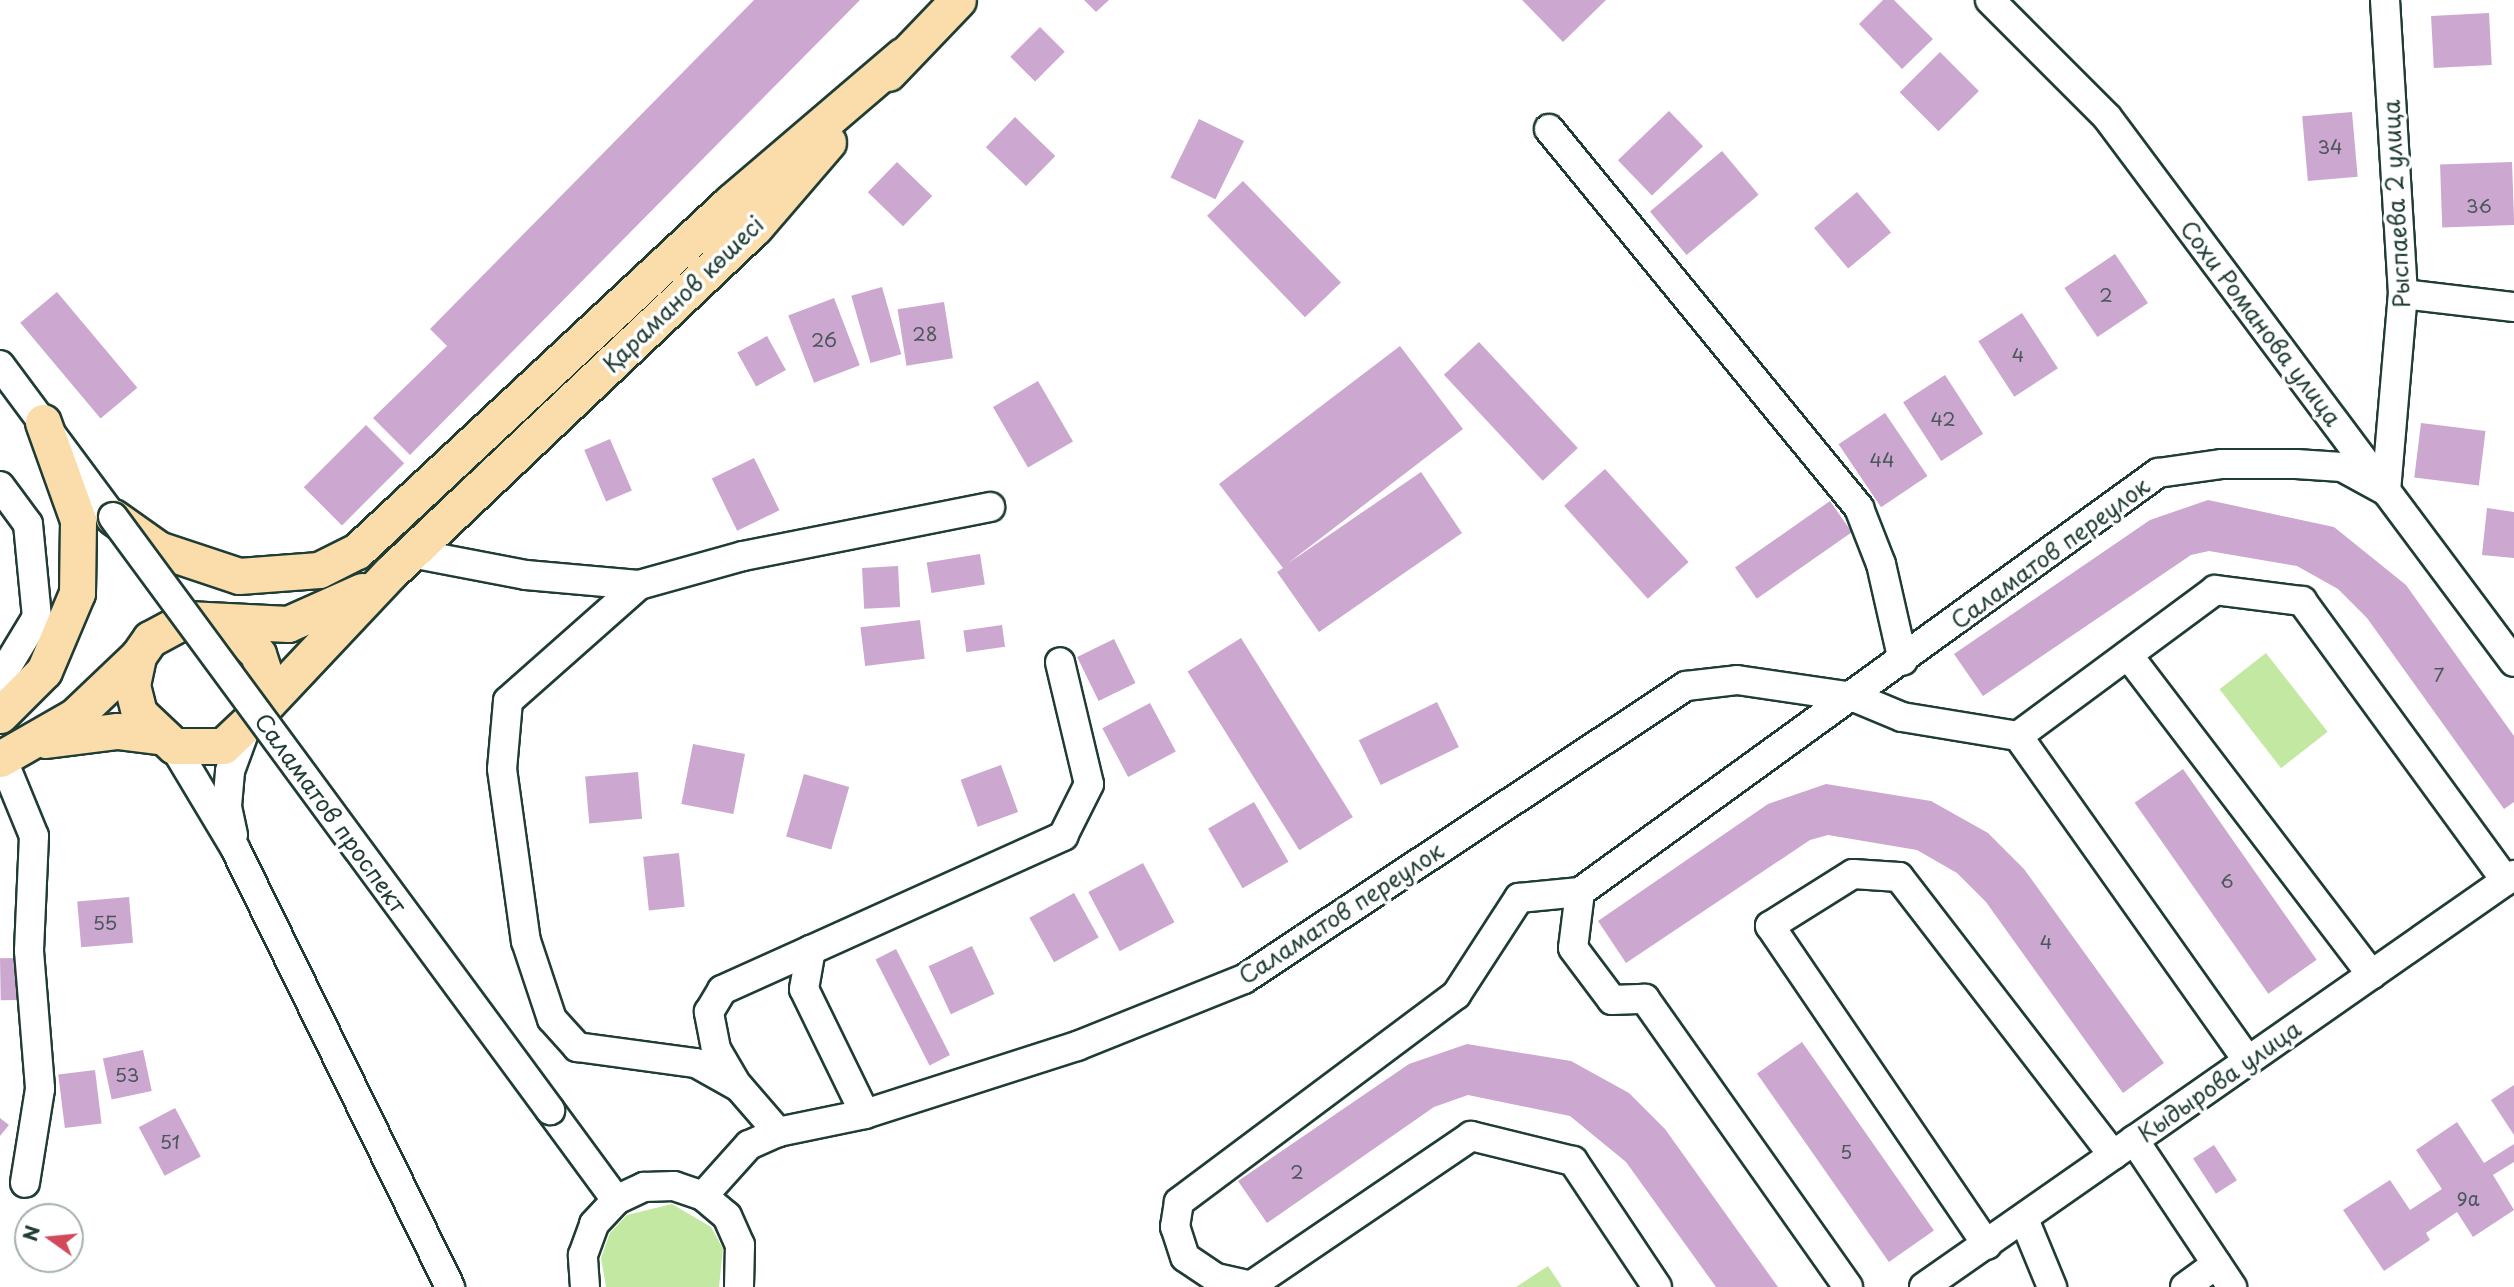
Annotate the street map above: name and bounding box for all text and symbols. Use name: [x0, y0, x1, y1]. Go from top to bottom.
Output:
street label: Рыспаева 2 улица: [2377, 99, 2415, 309]
house number: 34: [2317, 136, 2343, 158]
house number: 36: [2466, 195, 2492, 217]
street label: Қараманов көшесі: [597, 210, 769, 378]
street label: Сохи Романова улица: [2175, 215, 2347, 431]
house number: 2: [2099, 284, 2113, 306]
house number: 28: [912, 323, 938, 345]
house number: 26: [811, 329, 837, 351]
house number: 4: [2012, 344, 2024, 366]
house number: 42: [1930, 408, 1956, 430]
house number: 44: [1869, 449, 1895, 471]
street label: Саламатов переулок: [1945, 472, 2155, 634]
house number: 7: [2434, 664, 2444, 686]
street label: Саламатов проспект: [249, 708, 413, 918]
street label: Саламатов переулок: [1233, 836, 1449, 990]
house number: 6: [2220, 870, 2234, 892]
house number: 55: [93, 912, 117, 934]
house number: 4: [2040, 931, 2052, 953]
street label: Кыдырова улица: [2132, 1014, 2306, 1148]
house number: 53: [115, 1064, 139, 1086]
house number: 51: [160, 1131, 180, 1153]
house number: 5: [1840, 1141, 1852, 1163]
house number: 2: [1290, 1161, 1304, 1183]
house number: 9а: [2457, 1188, 2479, 1210]
north arrow: [14, 1203, 84, 1273]
text: N: [15, 1222, 46, 1244]

